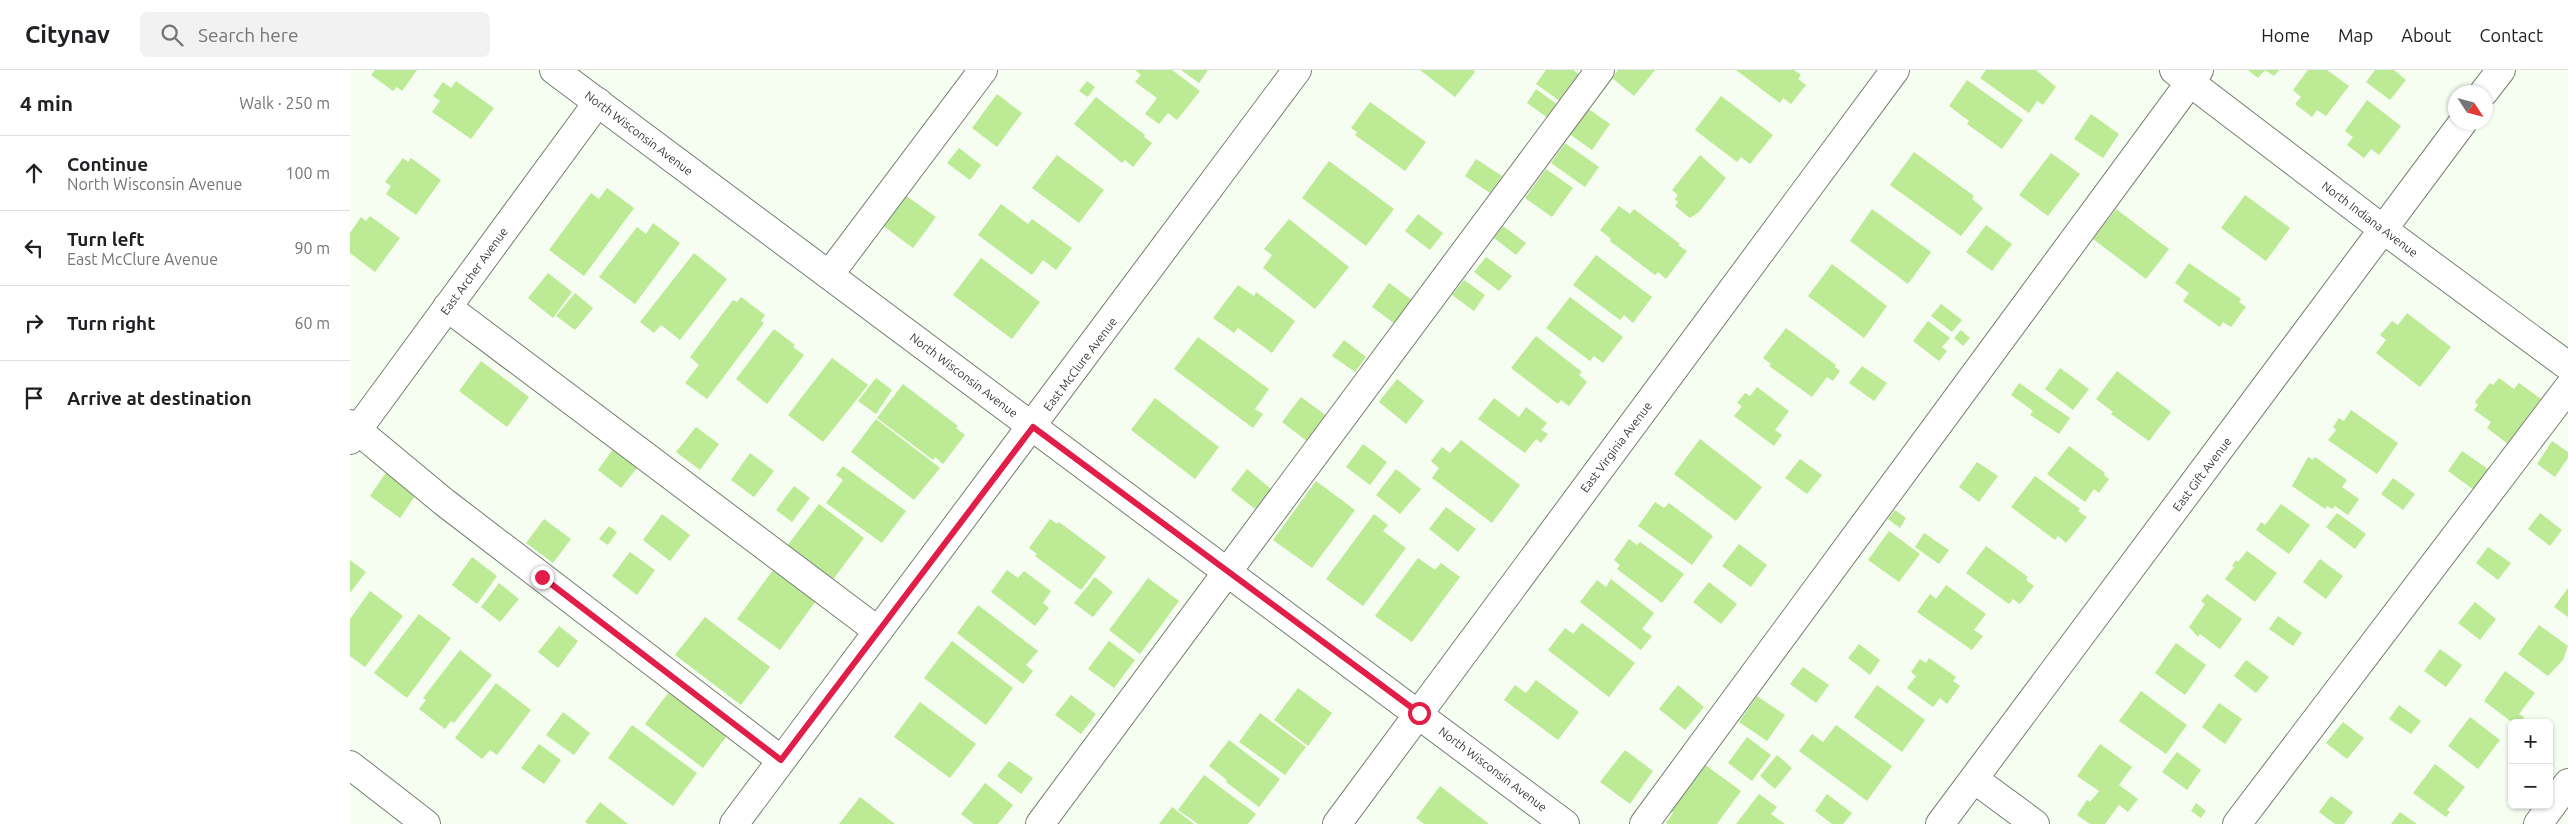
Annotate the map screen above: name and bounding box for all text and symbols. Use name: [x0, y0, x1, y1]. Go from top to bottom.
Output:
search box: [140, 12, 490, 57]
text: Citynav: [25, 21, 110, 48]
icon: search: [158, 21, 186, 49]
text: Search here: [198, 24, 298, 46]
text: Home: [2261, 25, 2310, 45]
text: Map: [2338, 25, 2373, 45]
text: About: [2401, 25, 2451, 45]
text: Contact: [2479, 25, 2543, 45]
north arrow: [2448, 85, 2493, 130]
street label: North Wisconsin Avenue: [583, 88, 695, 178]
text: 4 min: [20, 91, 73, 115]
text: Walk · 250 m: [239, 94, 330, 112]
text: Continue: [67, 153, 148, 175]
icon: ahead: [20, 159, 48, 187]
text: 100 m: [285, 164, 330, 182]
text: North Wisconsin Avenue: [67, 175, 242, 193]
street label: North Indiana Avenue: [2319, 179, 2421, 259]
street label: East Archer Avenue: [438, 225, 510, 317]
text: Turn left: [67, 228, 145, 250]
icon: left: [20, 234, 48, 262]
text: 90 m: [294, 239, 330, 257]
text: East McClure Avenue: [67, 250, 218, 268]
icon: right: [20, 309, 48, 337]
text: Turn right: [67, 312, 155, 334]
text: 60 m: [294, 314, 330, 332]
street label: East McClure Avenue: [1041, 315, 1119, 413]
street label: North Wisconsin Avenue: [908, 330, 1020, 420]
icon: arrive: [20, 384, 48, 412]
text: Arrive at destination: [67, 387, 252, 409]
street label: East Virginia Avenue: [1578, 399, 1654, 495]
street label: East Gift Avenue: [2170, 435, 2234, 513]
route end: [531, 566, 554, 589]
route start: [1408, 702, 1431, 725]
map controls: [2508, 719, 2553, 809]
button: +: [2508, 719, 2553, 764]
street label: North Wisconsin Avenue: [1437, 724, 1549, 814]
button: −: [2508, 764, 2553, 809]

